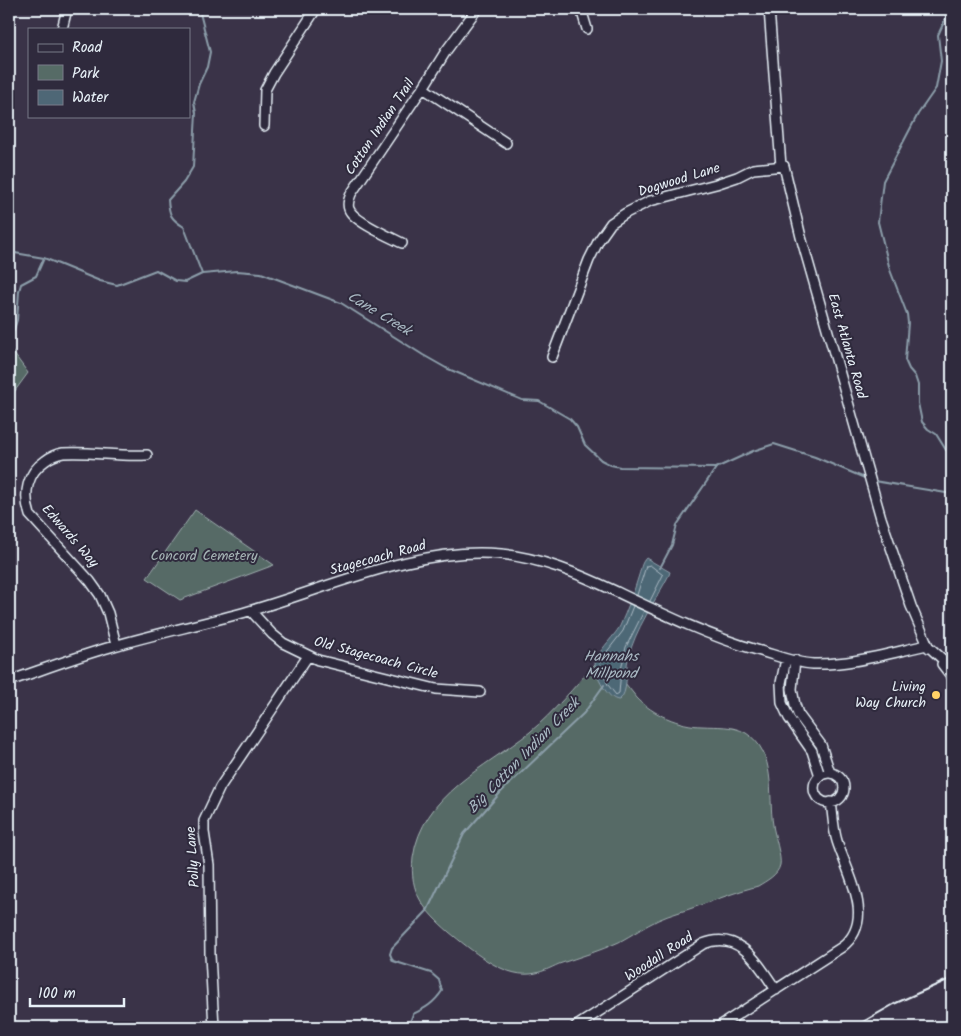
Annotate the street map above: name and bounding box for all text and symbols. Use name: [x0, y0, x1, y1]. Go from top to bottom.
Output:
legend: [28, 28, 190, 118]
text: Road: [72, 36, 103, 60]
text: Park: [72, 62, 100, 86]
street label: Cotton Indian Trail: [340, 74, 421, 180]
text: Water: [72, 86, 109, 110]
street label: Dogwood Lane: [635, 157, 723, 203]
water label: Cane Creek: [342, 285, 417, 344]
street label: East Atlanta Road: [821, 291, 873, 402]
street label: Edwards Way: [36, 499, 104, 573]
street label: Stagecoach Road: [327, 534, 430, 581]
park label: Concord Cemetery: [150, 545, 258, 567]
street label: Old Stagecoach Circle: [311, 631, 441, 685]
water label: Hannahs Millpond: [584, 645, 641, 686]
place label: Living Way Church: [855, 676, 926, 714]
marker: Living Way Church: [930, 689, 942, 701]
water label: Big Cotton Indian Creek: [462, 691, 587, 820]
street label: Polly Lane: [180, 825, 206, 888]
street label: Woodall Road: [620, 926, 698, 987]
scale bar: [30, 976, 124, 1008]
text: 100 m: [38, 982, 76, 1006]

